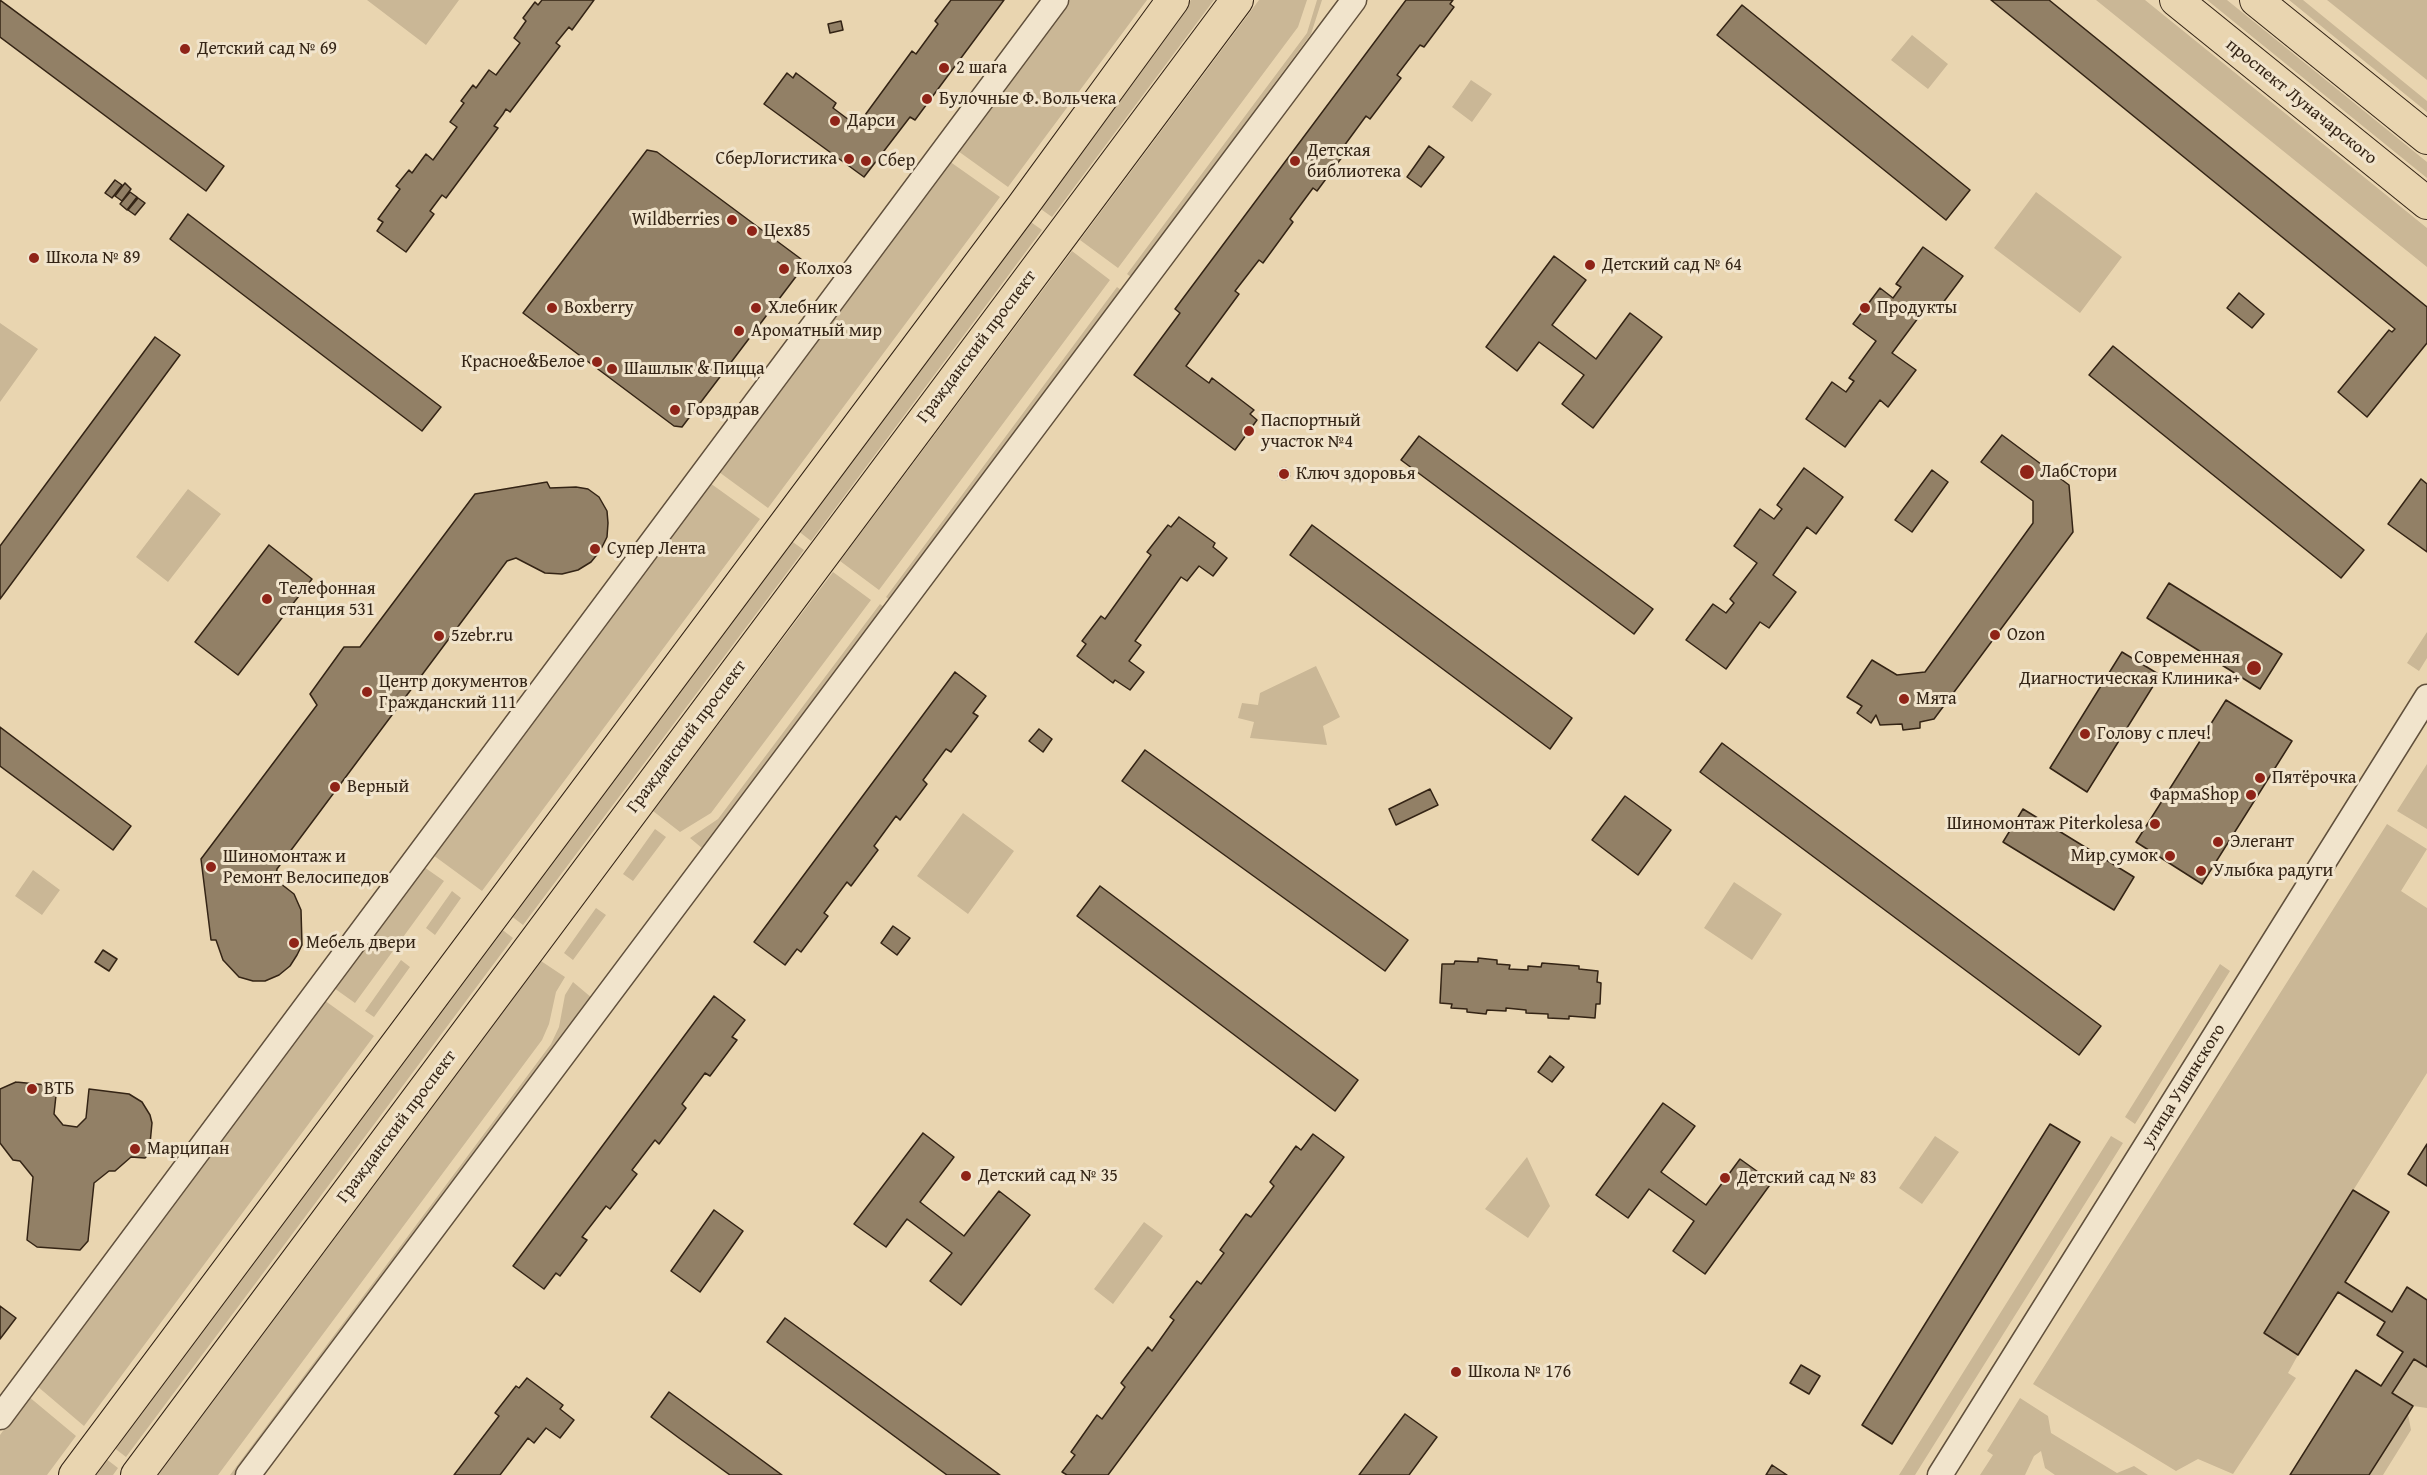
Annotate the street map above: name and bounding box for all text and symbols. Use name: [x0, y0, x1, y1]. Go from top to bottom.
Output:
street label: проспект Луначарского: [2221, 34, 2381, 170]
place label: Детский сад № 69: [197, 38, 337, 60]
marker: Детский сад № 69: [178, 42, 192, 56]
place label: 2 шага: [956, 57, 1007, 79]
marker: 2 шага: [937, 61, 951, 75]
place label: Булочные Ф. Вольчека: [939, 88, 1116, 110]
marker: Булочные Ф. Вольчека: [920, 92, 934, 106]
place label: Дарси: [847, 110, 895, 132]
marker: Дарси: [828, 114, 842, 128]
place label: Детская библиотека: [1307, 140, 1401, 182]
place label: СберЛогистика: [716, 148, 837, 170]
place label: Сбер: [878, 150, 915, 172]
marker: СберЛогистика: [842, 152, 856, 166]
marker: Сбер: [859, 154, 873, 168]
marker: Детская библиотека: [1288, 154, 1302, 168]
place label: Wildberries: [632, 209, 720, 231]
marker: Wildberries: [725, 213, 739, 227]
place label: Цех85: [764, 220, 811, 242]
marker: Цех85: [745, 224, 759, 238]
place label: Школа № 89: [46, 247, 140, 269]
marker: Школа № 89: [27, 251, 41, 265]
place label: Детский сад № 64: [1602, 254, 1742, 276]
place label: Колхоз: [796, 258, 852, 280]
marker: Детский сад № 64: [1583, 258, 1597, 272]
marker: Колхоз: [777, 262, 791, 276]
street label: Гражданский проспект: [913, 266, 1041, 428]
place label: Boxberry: [564, 297, 634, 319]
place label: Хлебник: [768, 297, 837, 319]
place label: Продукты: [1877, 297, 1957, 319]
marker: Boxberry: [545, 301, 559, 315]
marker: Хлебник: [749, 301, 763, 315]
marker: Продукты: [1858, 301, 1872, 315]
place label: Ароматный мир: [751, 320, 882, 342]
marker: Ароматный мир: [732, 324, 746, 338]
place label: Красное&Белое: [461, 351, 585, 373]
marker: Красное&Белое: [590, 355, 604, 369]
place label: Шашлык & Пицца: [624, 358, 765, 380]
marker: Шашлык & Пицца: [605, 362, 619, 376]
place label: Горздрав: [687, 399, 759, 421]
marker: Горздрав: [668, 403, 682, 417]
place label: Паспортный участок №4: [1261, 410, 1361, 452]
marker: Паспортный участок №4: [1242, 424, 1256, 438]
place label: ЛабСтори: [2040, 461, 2117, 483]
place label: Ключ здоровья: [1296, 463, 1416, 485]
marker: ЛабСтори: [2018, 463, 2036, 481]
marker: Ключ здоровья: [1277, 467, 1291, 481]
place label: Супер Лента: [607, 538, 706, 560]
marker: Супер Лента: [588, 542, 602, 556]
place label: Телефонная станция 531: [279, 578, 376, 620]
marker: Телефонная станция 531: [260, 592, 274, 606]
place label: Ozon: [2007, 624, 2045, 646]
place label: 5zebr.ru: [451, 625, 513, 647]
marker: Ozon: [1988, 628, 2002, 642]
marker: 5zebr.ru: [432, 629, 446, 643]
place label: Современная Диагностическая Клиника+: [2019, 647, 2240, 690]
street label: Гражданский проспект: [623, 656, 751, 818]
marker: Современная Диагностическая Клиника+: [2245, 659, 2263, 677]
place label: Центр документов Гражданский 111: [379, 671, 528, 714]
marker: Центр документов Гражданский 111: [360, 685, 374, 699]
place label: Мята: [1916, 688, 1957, 710]
marker: Мята: [1897, 692, 1911, 706]
place label: Голову с плеч!: [2097, 723, 2211, 745]
marker: Голову с плеч!: [2078, 727, 2092, 741]
place label: Пятёрочка: [2272, 767, 2356, 789]
marker: Пятёрочка: [2253, 771, 2267, 785]
place label: Верный: [347, 776, 409, 798]
marker: Верный: [328, 780, 342, 794]
place label: ФармаShop: [2150, 784, 2239, 806]
marker: ФармаShop: [2244, 788, 2258, 802]
place label: Шиномонтаж Piterkolesa: [1947, 813, 2143, 835]
marker: Шиномонтаж Piterkolesa: [2148, 817, 2162, 831]
place label: Элегант: [2230, 831, 2294, 853]
marker: Элегант: [2211, 835, 2225, 849]
place label: Мир сумок: [2071, 845, 2158, 867]
place label: Шиномонтаж и Ремонт Велосипедов: [223, 846, 389, 888]
marker: Мир сумок: [2163, 849, 2177, 863]
marker: Шиномонтаж и Ремонт Велосипедов: [204, 860, 218, 874]
place label: Улыбка радуги: [2213, 860, 2333, 882]
marker: Улыбка радуги: [2194, 864, 2208, 878]
place label: Мебель двери: [306, 932, 416, 954]
marker: Мебель двери: [287, 936, 301, 950]
street label: улица Ушинского: [2137, 1020, 2231, 1152]
street label: Гражданский проспект: [333, 1046, 461, 1208]
place label: ВТБ: [44, 1078, 74, 1100]
marker: ВТБ: [25, 1082, 39, 1096]
place label: Марципан: [147, 1138, 230, 1160]
marker: Марципан: [128, 1142, 142, 1156]
place label: Детский сад № 35: [978, 1165, 1118, 1187]
place label: Детский сад № 83: [1737, 1167, 1877, 1189]
marker: Детский сад № 35: [959, 1169, 973, 1183]
marker: Детский сад № 83: [1718, 1171, 1732, 1185]
place label: Школа № 176: [1468, 1361, 1571, 1383]
marker: Школа № 176: [1449, 1365, 1463, 1379]

